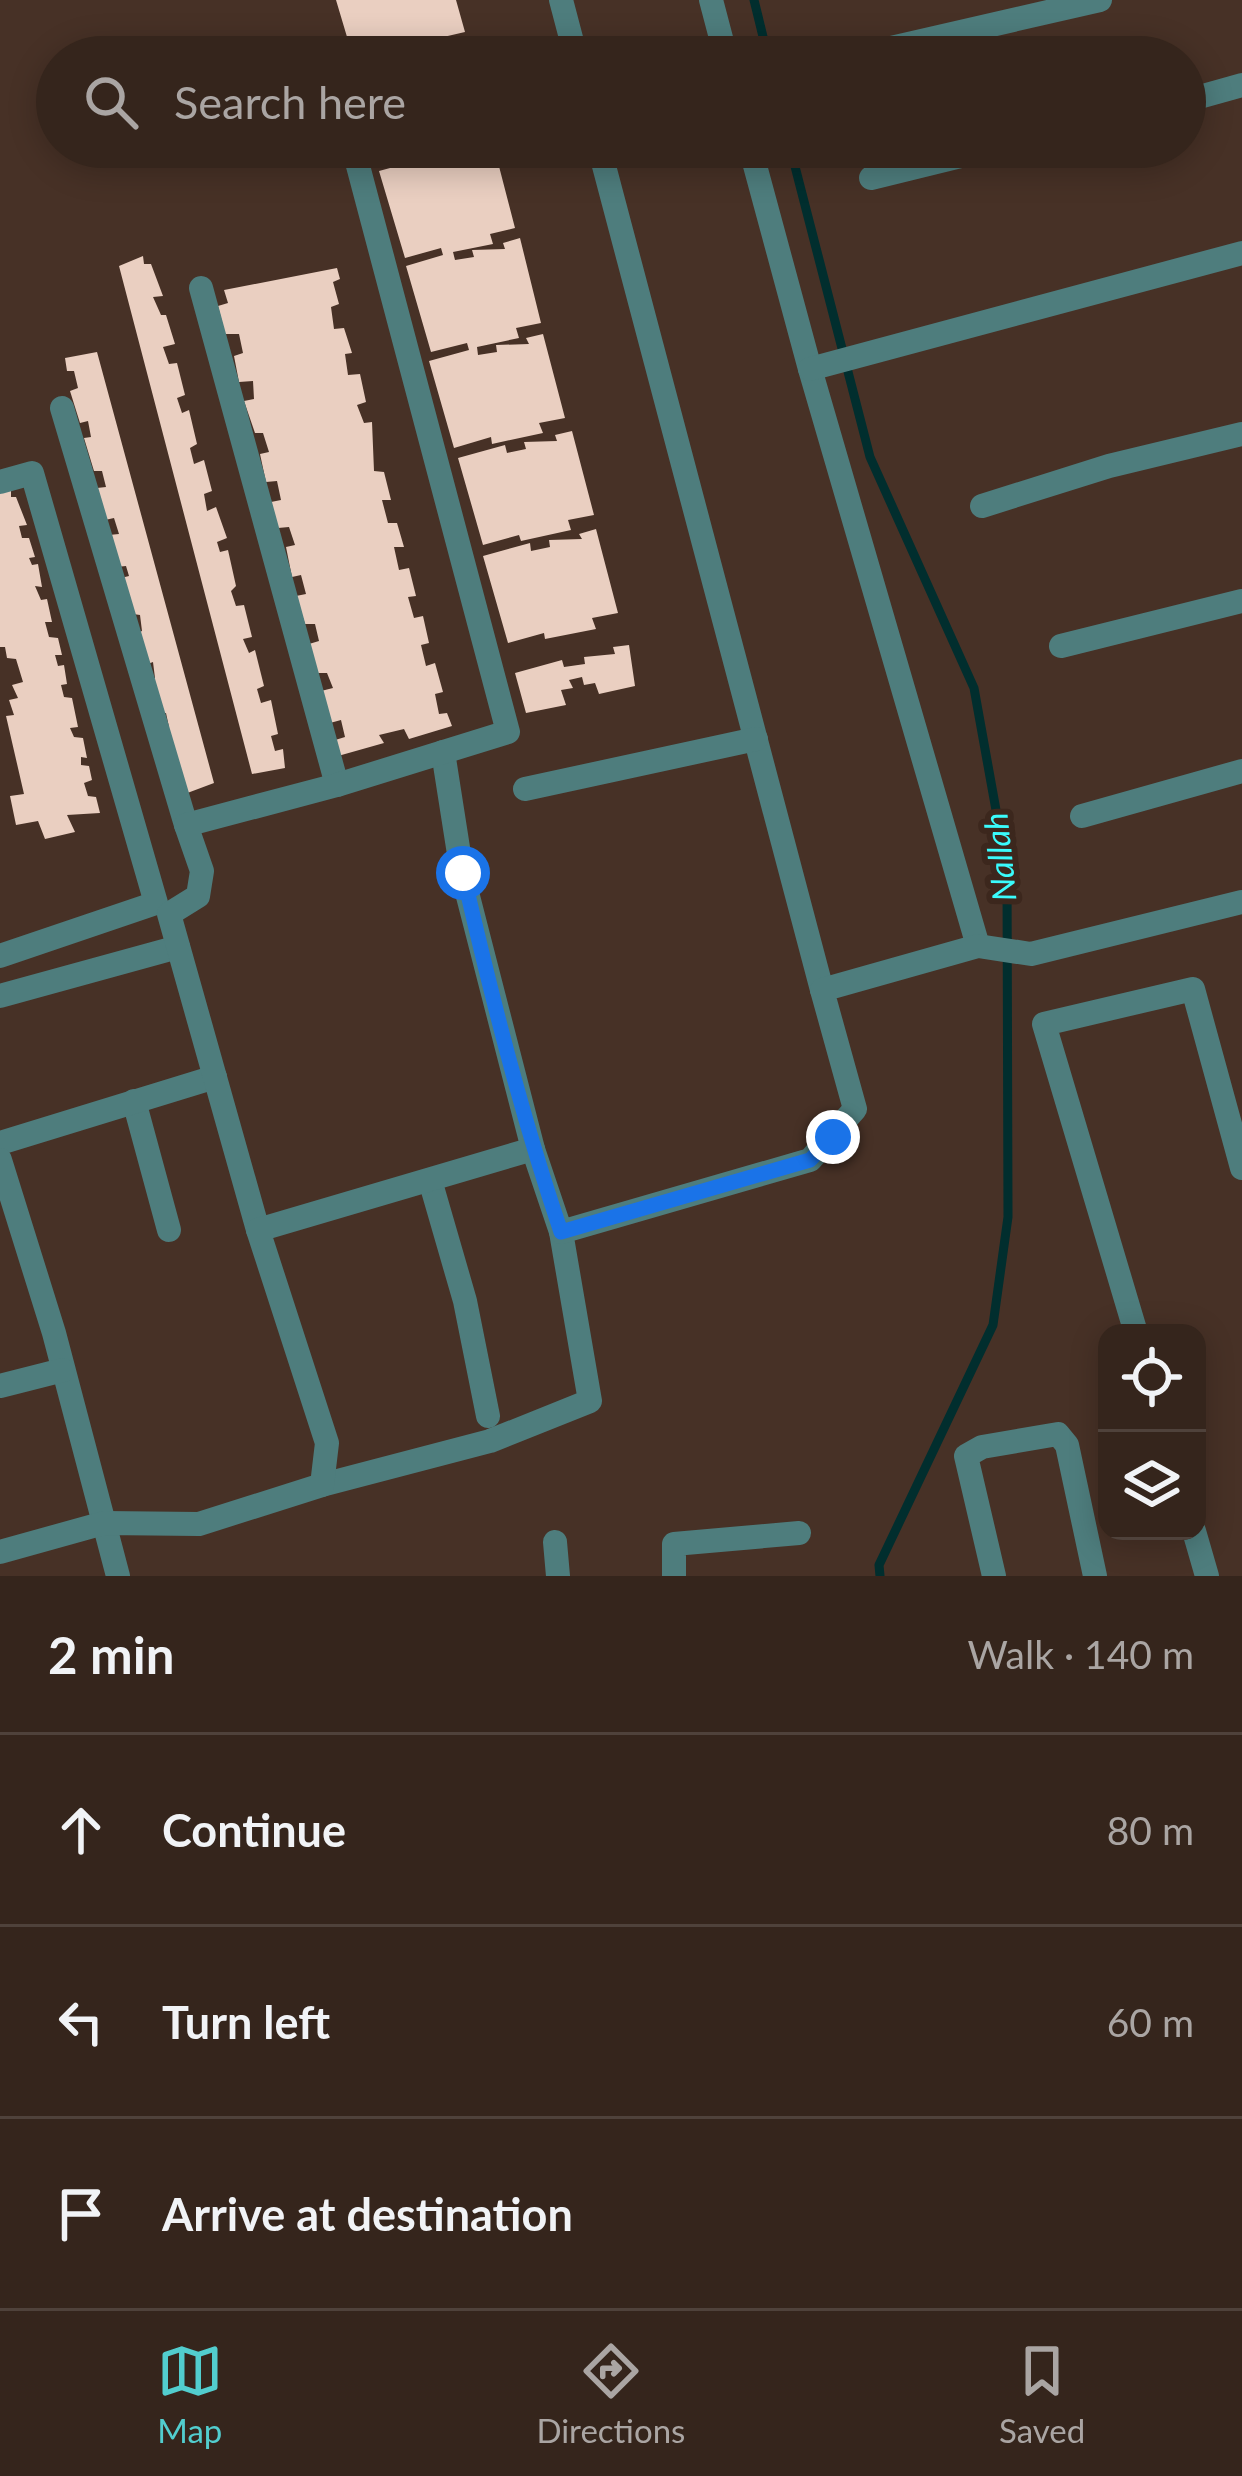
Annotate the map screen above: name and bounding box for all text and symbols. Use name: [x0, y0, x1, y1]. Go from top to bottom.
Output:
search box: [36, 36, 1206, 168]
icon: search: [78, 69, 144, 135]
text: Search here: [174, 75, 406, 129]
water label: Nallah: [974, 811, 1024, 903]
route start: [436, 846, 490, 900]
route end: [806, 1110, 860, 1164]
map controls: [1098, 1324, 1206, 1540]
button: locate: [1098, 1324, 1206, 1432]
button: layers: [1098, 1432, 1206, 1540]
text: 2 min: [48, 1624, 174, 1685]
text: Walk · 140 m: [967, 1631, 1194, 1677]
icon: ahead: [48, 1797, 114, 1863]
text: Continue: [162, 1803, 346, 1857]
text: 80 m: [1107, 1807, 1194, 1853]
icon: left: [48, 1989, 114, 2055]
text: Turn left: [162, 1995, 330, 2049]
text: 60 m: [1107, 1999, 1194, 2045]
icon: arrive: [48, 2181, 114, 2247]
text: Arrive at destination: [162, 2187, 573, 2241]
tab: Map: [157, 2338, 223, 2450]
tab: Directions: [536, 2338, 685, 2450]
tab: Saved: [999, 2338, 1085, 2450]

